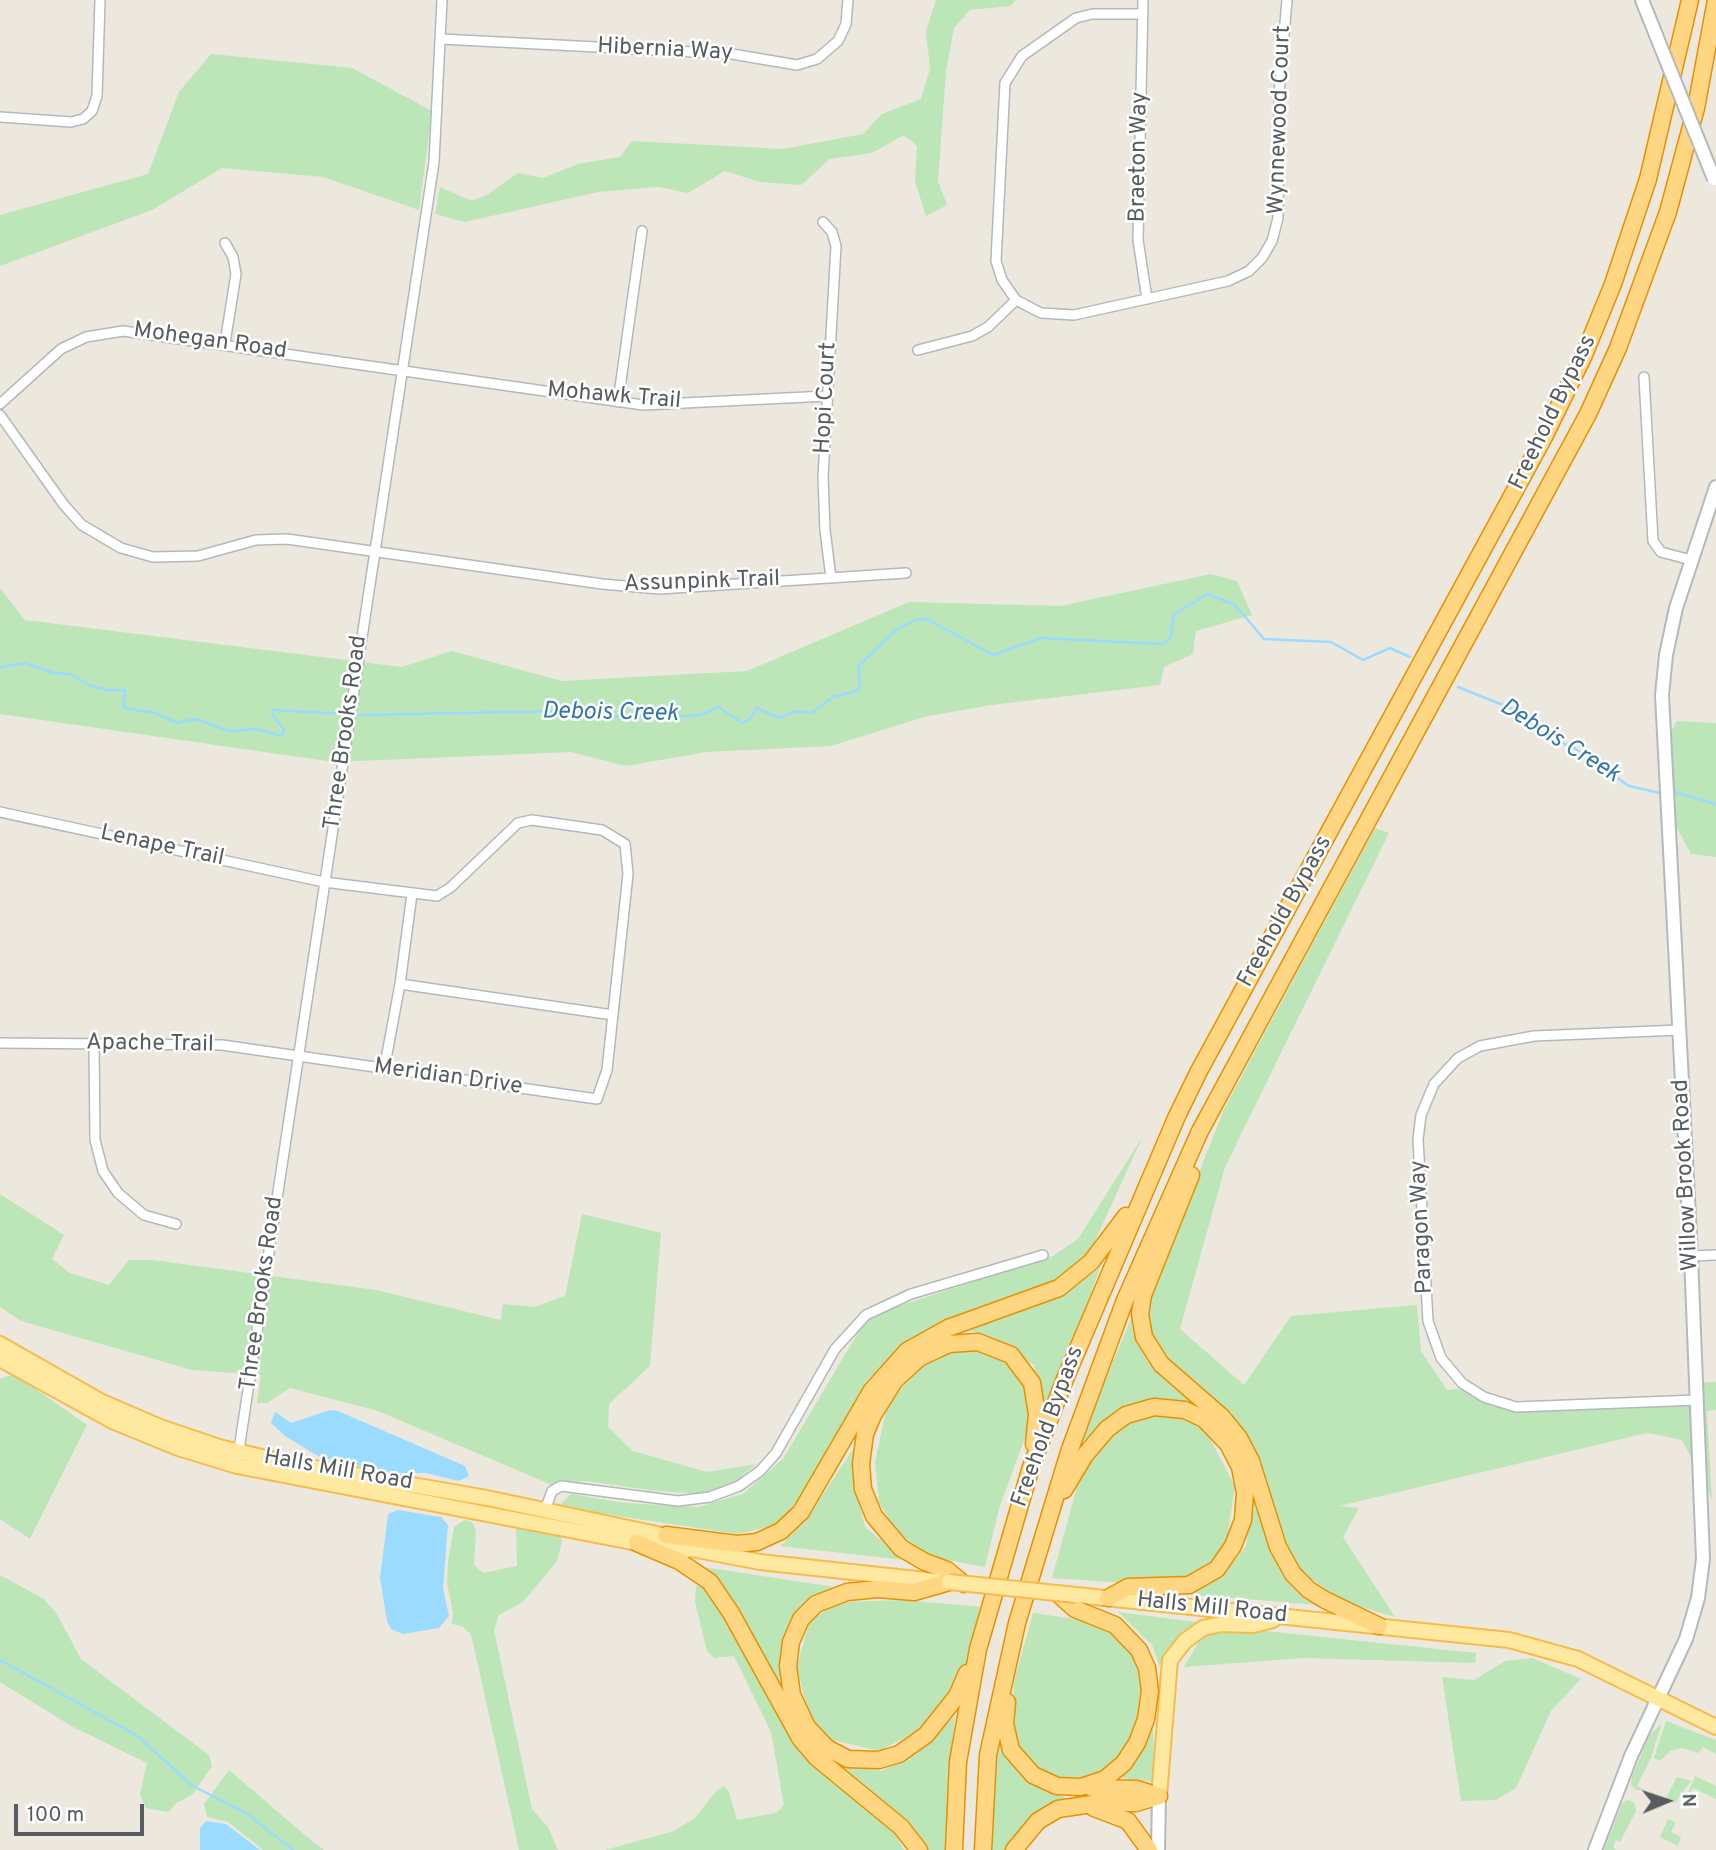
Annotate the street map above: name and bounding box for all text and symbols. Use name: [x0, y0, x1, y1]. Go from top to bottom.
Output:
street label: Wynnewood Court: [1264, 25, 1298, 215]
street label: Hibernia Way: [596, 34, 734, 68]
street label: Braeton Way: [1125, 91, 1155, 223]
street label: Mohegan Road: [132, 318, 288, 366]
street label: Freehold Bypass: [1505, 331, 1603, 495]
street label: Hopi Court: [810, 341, 844, 455]
street label: Mohawk Trail: [546, 377, 682, 417]
street label: Assunpink Trail: [623, 566, 781, 600]
street label: Three Brooks Road: [320, 634, 374, 832]
water label: Debois Creek: [1494, 694, 1624, 790]
water label: Debois Creek: [542, 698, 678, 730]
street label: Lenape Trail: [98, 820, 226, 874]
street label: Freehold Bypass: [1233, 831, 1339, 993]
street label: Apache Trail: [86, 1030, 214, 1060]
street label: Meridian Drive: [372, 1054, 524, 1102]
street label: Willow Brook Road: [1668, 1078, 1706, 1272]
street label: Paragon Way: [1406, 1159, 1440, 1295]
street label: Three Brooks Road: [236, 1195, 290, 1393]
street label: Freehold Bypass: [1007, 1343, 1091, 1511]
street label: Halls Mill Road: [261, 1444, 415, 1498]
street label: Halls Mill Road: [1136, 1587, 1288, 1631]
north arrow: [1632, 1766, 1702, 1836]
scale bar: [18, 1790, 147, 1834]
text: N: [1676, 1793, 1700, 1808]
text: 100 m: [27, 1802, 84, 1829]

